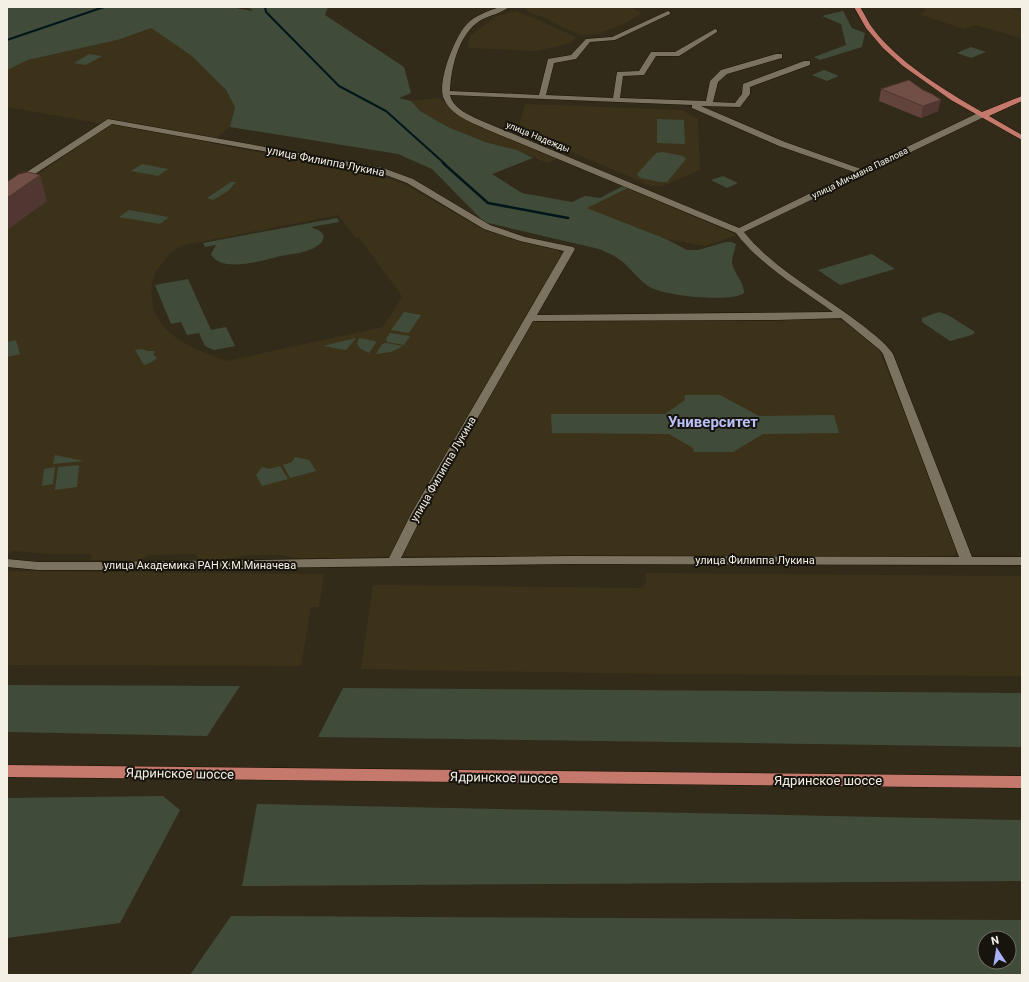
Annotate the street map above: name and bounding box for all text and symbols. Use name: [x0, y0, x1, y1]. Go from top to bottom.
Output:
street label: улица Надежды: [505, 120, 571, 154]
street label: улица Филиппа Лукина: [266, 144, 386, 179]
street label: улица Мичмана Павлова: [810, 145, 910, 201]
district label: Университет: [668, 413, 758, 431]
street label: улица Филиппа Лукина: [408, 414, 479, 524]
street label: улица Филиппа Лукина: [695, 554, 815, 567]
street label: улица Академика РАН Х.М.Миначева: [104, 559, 296, 572]
street label: Ядринское шоссе: [126, 765, 234, 782]
street label: Ядринское шоссе: [450, 769, 558, 786]
street label: Ядринское шоссе: [774, 773, 882, 788]
north arrow: [977, 930, 1017, 970]
text: N: [990, 933, 1000, 948]

